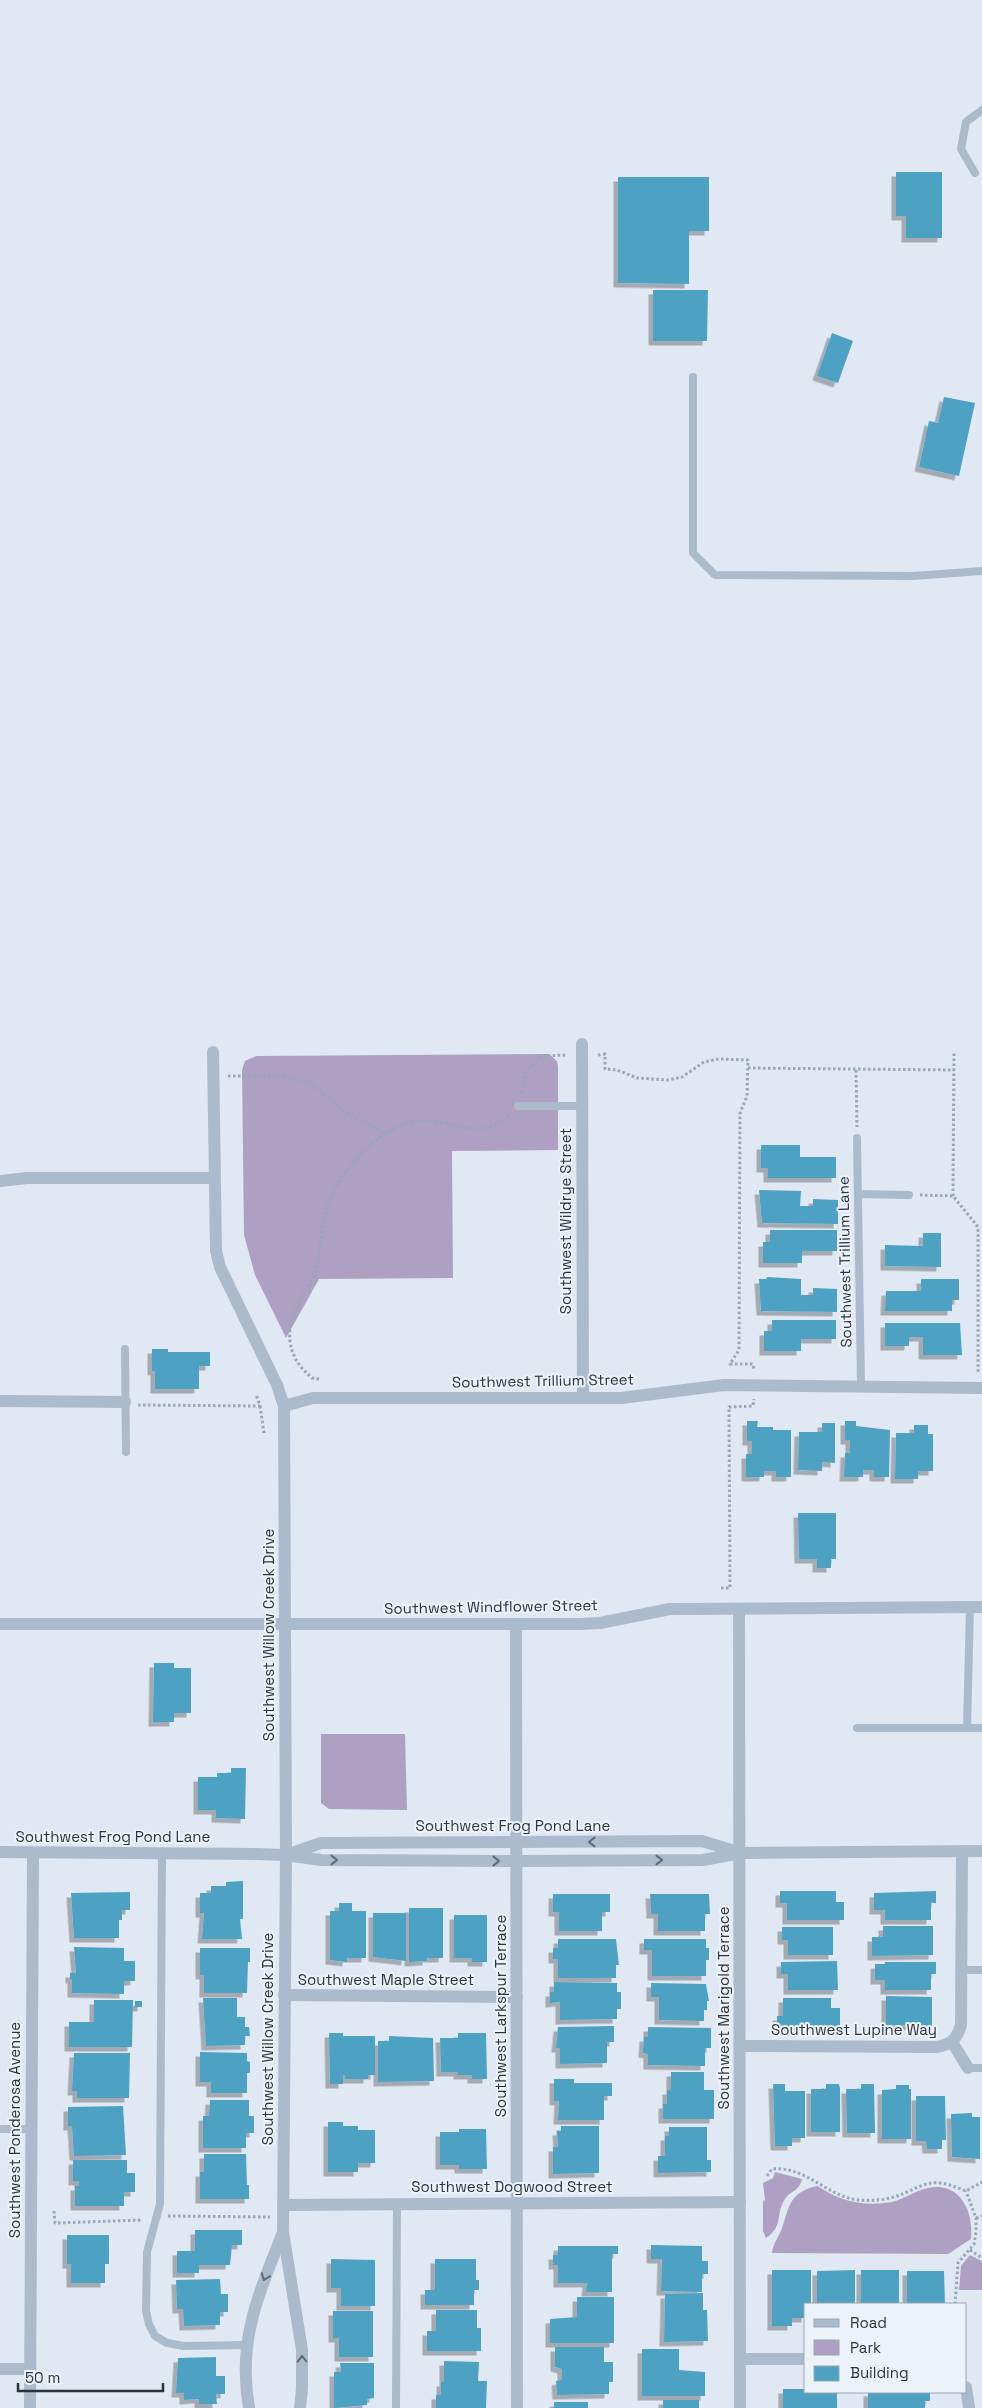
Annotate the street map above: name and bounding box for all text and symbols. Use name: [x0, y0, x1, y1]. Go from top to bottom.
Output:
street label: Southwest Wildrye Street: [556, 1128, 575, 1314]
street label: Southwest Trillium Lane: [834, 1176, 855, 1348]
street label: Southwest Trillium Street: [452, 1369, 634, 1392]
street label: Southwest Willow Creek Drive: [259, 1529, 278, 1741]
street label: Southwest Windflower Street: [384, 1595, 598, 1618]
street label: Southwest Frog Pond Lane: [416, 1816, 611, 1835]
street label: Southwest Frog Pond Lane: [16, 1827, 211, 1846]
one-way arrow: [588, 1837, 596, 1847]
one-way arrow: [330, 1855, 338, 1865]
one-way arrow: [656, 1855, 663, 1865]
one-way arrow: [493, 1856, 501, 1866]
street label: Southwest Marigold Terrace: [714, 1906, 733, 2110]
street label: Southwest Larkspur Terrace: [491, 1915, 510, 2117]
street label: Southwest Willow Creek Drive: [258, 1933, 277, 2145]
street label: Southwest Maple Street: [298, 1970, 474, 1989]
street label: Southwest Lupine Way: [771, 2020, 937, 2039]
street label: Southwest Ponderosa Avenue: [5, 2022, 24, 2238]
street label: Southwest Dogwood Street: [411, 2177, 613, 2196]
one-way arrow: [261, 2272, 271, 2281]
legend: [804, 2303, 967, 2393]
text: Road: [850, 2313, 887, 2332]
text: Park: [850, 2338, 881, 2357]
one-way arrow: [297, 2355, 307, 2363]
scale bar: [18, 2360, 162, 2392]
text: Building: [850, 2363, 909, 2382]
text: 50 m: [25, 2368, 60, 2387]

